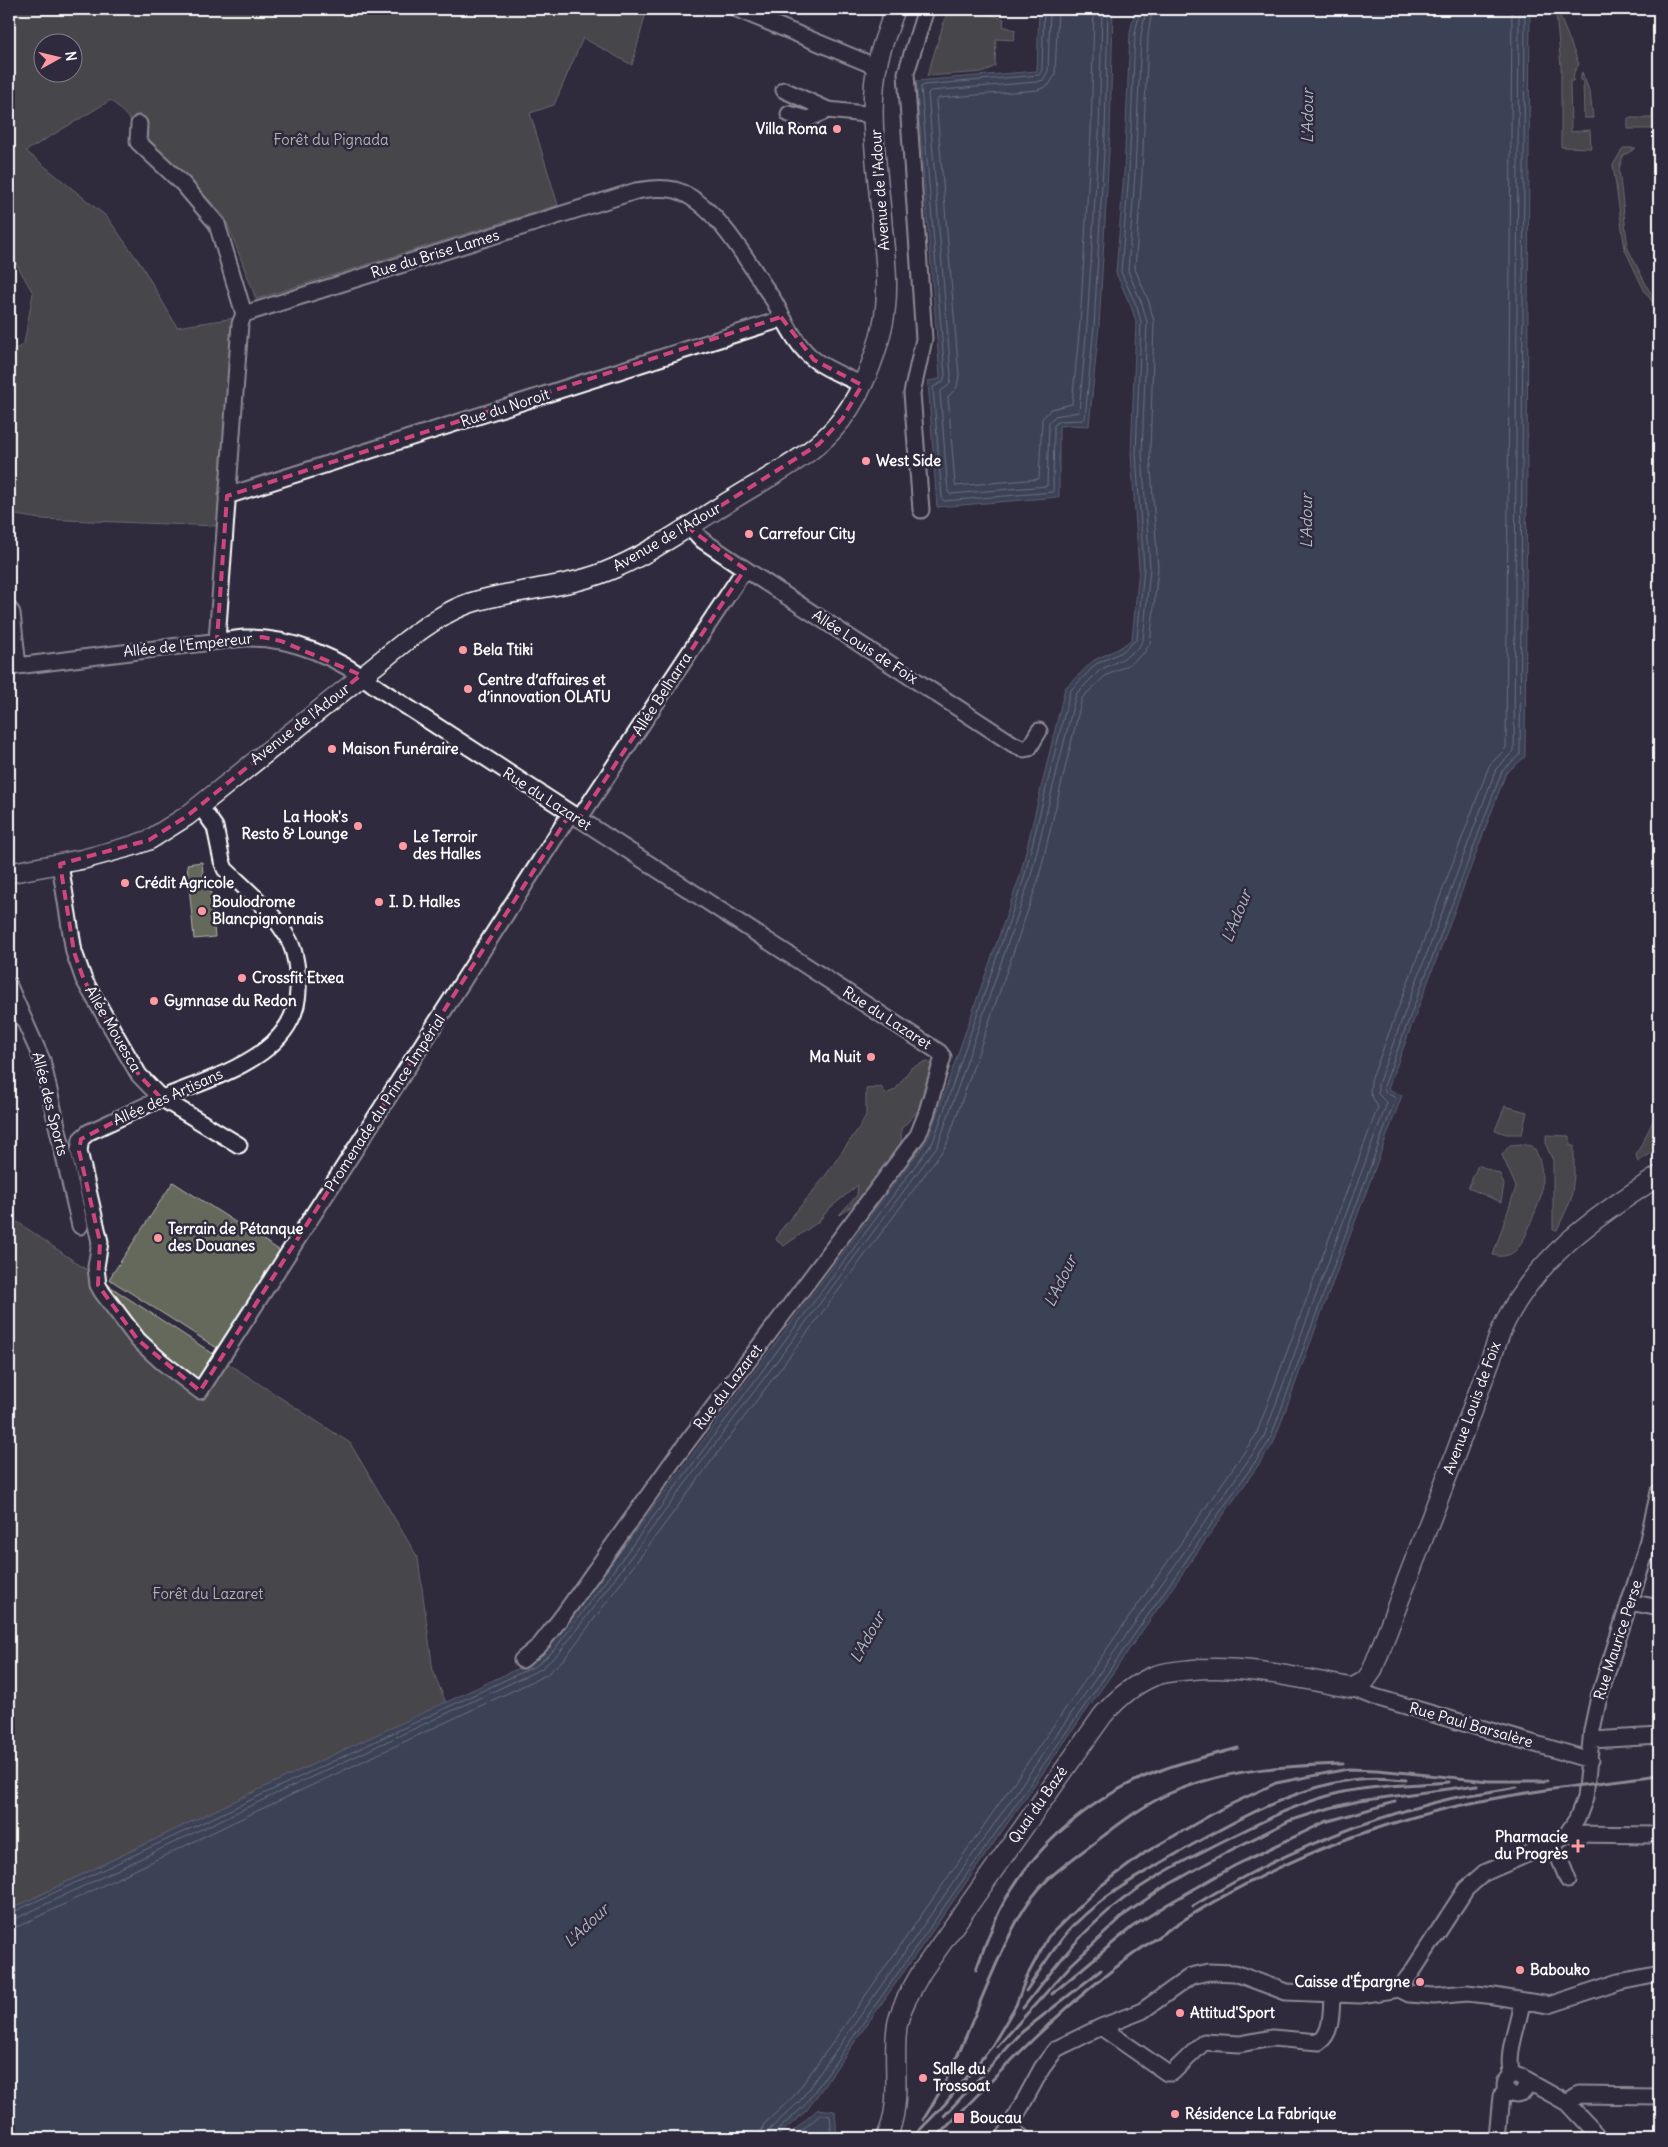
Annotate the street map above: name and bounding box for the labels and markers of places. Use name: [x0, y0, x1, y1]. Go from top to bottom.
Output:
place label: Villa Roma: [756, 119, 827, 138]
marker: Villa Roma: [831, 123, 843, 135]
place label: West Side: [876, 451, 941, 470]
marker: West Side: [860, 455, 872, 467]
place label: Carrefour City: [759, 524, 856, 544]
marker: Carrefour City: [743, 528, 755, 540]
place label: Bela Ttiki: [473, 640, 533, 659]
marker: Bela Ttiki: [457, 644, 469, 656]
place label: Centre d’affaires et d’innovation OLATU: [478, 670, 611, 706]
marker: Centre d’affaires et d’innovation OLATU: [462, 683, 474, 695]
place label: Maison Funéraire: [342, 739, 459, 758]
marker: Maison Funéraire: [326, 743, 338, 755]
place label: La Hook's Resto & Lounge: [241, 807, 348, 844]
marker: La Hook's Resto & Lounge: [352, 820, 364, 832]
place label: Le Terroir des Halles: [413, 827, 481, 863]
marker: Le Terroir des Halles: [397, 840, 409, 852]
place label: Crédit Agricole: [135, 873, 234, 893]
marker: Crédit Agricole: [119, 877, 131, 889]
place label: Boulodrome Blancpignonnais: [212, 892, 324, 929]
place label: I. D. Halles: [389, 892, 460, 911]
marker: I. D. Halles: [373, 896, 385, 908]
marker: Boulodrome Blancpignonnais: [196, 905, 208, 917]
place label: Crossfit Etxea: [252, 968, 344, 987]
marker: Crossfit Etxea: [236, 972, 248, 984]
place label: Gymnase du Redon: [164, 991, 297, 1011]
marker: Gymnase du Redon: [148, 995, 160, 1007]
place label: Ma Nuit: [809, 1047, 862, 1066]
marker: Ma Nuit: [865, 1051, 877, 1063]
place label: Terrain de Pétanque des Douanes: [168, 1219, 303, 1255]
marker: Terrain de Pétanque des Douanes: [152, 1232, 164, 1244]
place label: Pharmacie du Progrès: [1494, 1827, 1568, 1864]
marker: Pharmacie du Progrès: [1572, 1840, 1584, 1852]
place label: Babouko: [1530, 1960, 1590, 1979]
marker: Babouko: [1514, 1964, 1526, 1976]
place label: Caisse d'Épargne: [1294, 1971, 1410, 1992]
marker: Caisse d'Épargne: [1414, 1976, 1426, 1988]
place label: Attitud'Sport: [1190, 2003, 1276, 2023]
marker: Attitud'Sport: [1174, 2007, 1186, 2019]
place label: Salle du Trossoat: [933, 2059, 991, 2095]
marker: Salle du Trossoat: [917, 2072, 929, 2084]
place label: Résidence La Fabrique: [1185, 2104, 1336, 2124]
place label: Boucau: [970, 2108, 1022, 2127]
marker: Résidence La Fabrique: [1169, 2108, 1181, 2120]
marker: Boucau: [952, 2111, 966, 2125]

